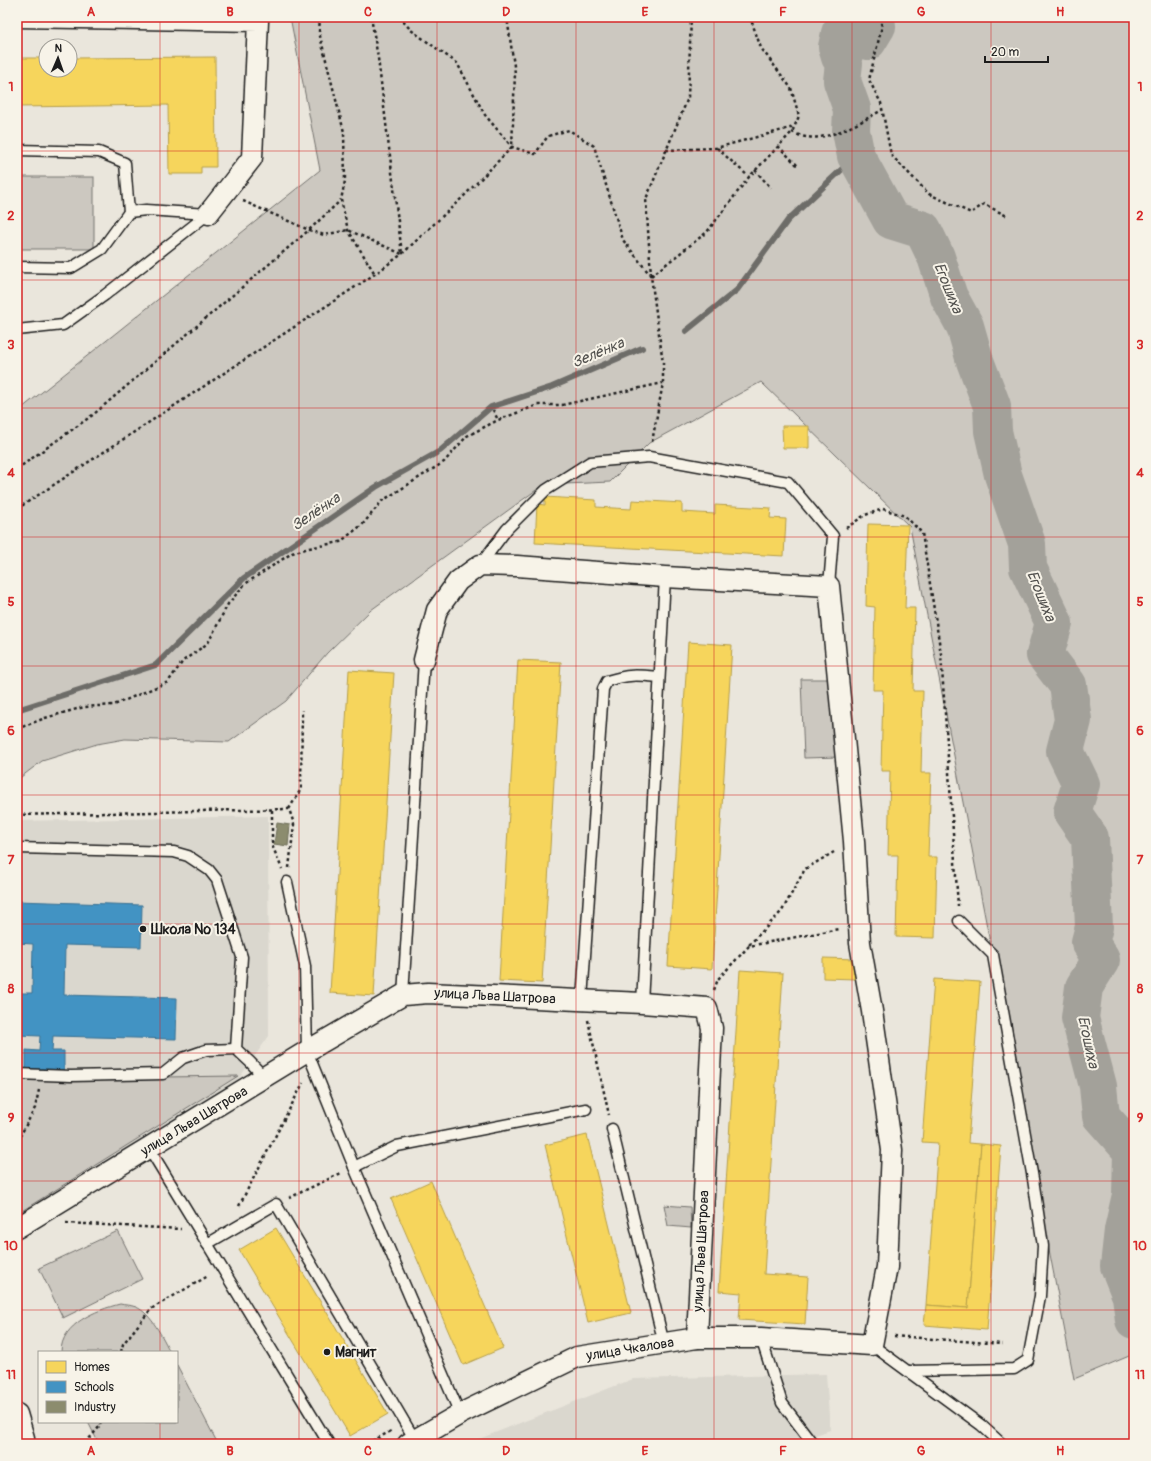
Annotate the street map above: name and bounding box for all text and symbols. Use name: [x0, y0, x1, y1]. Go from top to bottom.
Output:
text: A: [87, 4, 96, 20]
text: B: [226, 4, 234, 20]
text: C: [364, 4, 372, 20]
text: D: [502, 4, 510, 20]
text: E: [642, 4, 649, 20]
text: F: [779, 4, 787, 20]
text: G: [917, 4, 926, 20]
text: H: [1056, 4, 1064, 20]
north arrow: [38, 38, 78, 78]
scale bar: [985, 38, 1048, 64]
text: N: [54, 42, 63, 55]
text: 20 m: [991, 45, 1020, 60]
text: 1: [8, 79, 14, 95]
text: 1: [1137, 79, 1143, 95]
text: 2: [7, 208, 15, 224]
text: 2: [1136, 208, 1144, 224]
water label: Егошиха: [929, 260, 967, 317]
water label: Зелёнка: [569, 333, 628, 372]
text: 3: [7, 337, 15, 353]
text: 3: [1136, 337, 1144, 353]
text: 4: [7, 465, 15, 481]
text: 4: [1136, 465, 1144, 481]
water label: Зелёнка: [288, 488, 345, 535]
water label: Егошиха: [1022, 568, 1060, 625]
text: 5: [7, 594, 15, 610]
text: 5: [1136, 594, 1144, 610]
text: 6: [7, 723, 15, 739]
text: 6: [1136, 723, 1144, 739]
text: 7: [8, 852, 15, 868]
text: 7: [1137, 852, 1144, 868]
place label: Школа № 134: [150, 921, 236, 938]
marker: Школа № 134: [138, 924, 148, 934]
text: 8: [8, 981, 15, 997]
text: 8: [1137, 981, 1144, 997]
street label: улица Льва Шатрова: [433, 984, 556, 1008]
water label: Егошиха: [1073, 1014, 1103, 1071]
street label: улица Льва Шатрова: [137, 1082, 251, 1160]
text: 9: [8, 1110, 15, 1126]
text: 9: [1137, 1110, 1144, 1126]
street label: улица Льва Шатрова: [689, 1190, 713, 1313]
text: 10: [4, 1238, 18, 1254]
text: 10: [1133, 1238, 1147, 1254]
street label: улица Чкалова: [584, 1334, 675, 1364]
place label: Магнит: [335, 1344, 378, 1361]
marker: Магнит: [322, 1347, 332, 1357]
legend: [38, 1351, 178, 1423]
text: Homes: [74, 1360, 110, 1375]
text: 11: [6, 1367, 16, 1383]
text: 11: [1135, 1367, 1145, 1383]
text: Schools: [74, 1380, 114, 1395]
text: Industry: [74, 1400, 116, 1415]
text: A: [87, 1443, 96, 1459]
text: B: [226, 1443, 234, 1459]
text: C: [364, 1443, 372, 1459]
text: D: [502, 1443, 510, 1459]
text: E: [642, 1443, 649, 1459]
text: F: [779, 1443, 787, 1459]
text: G: [917, 1443, 926, 1459]
text: H: [1056, 1443, 1064, 1459]

